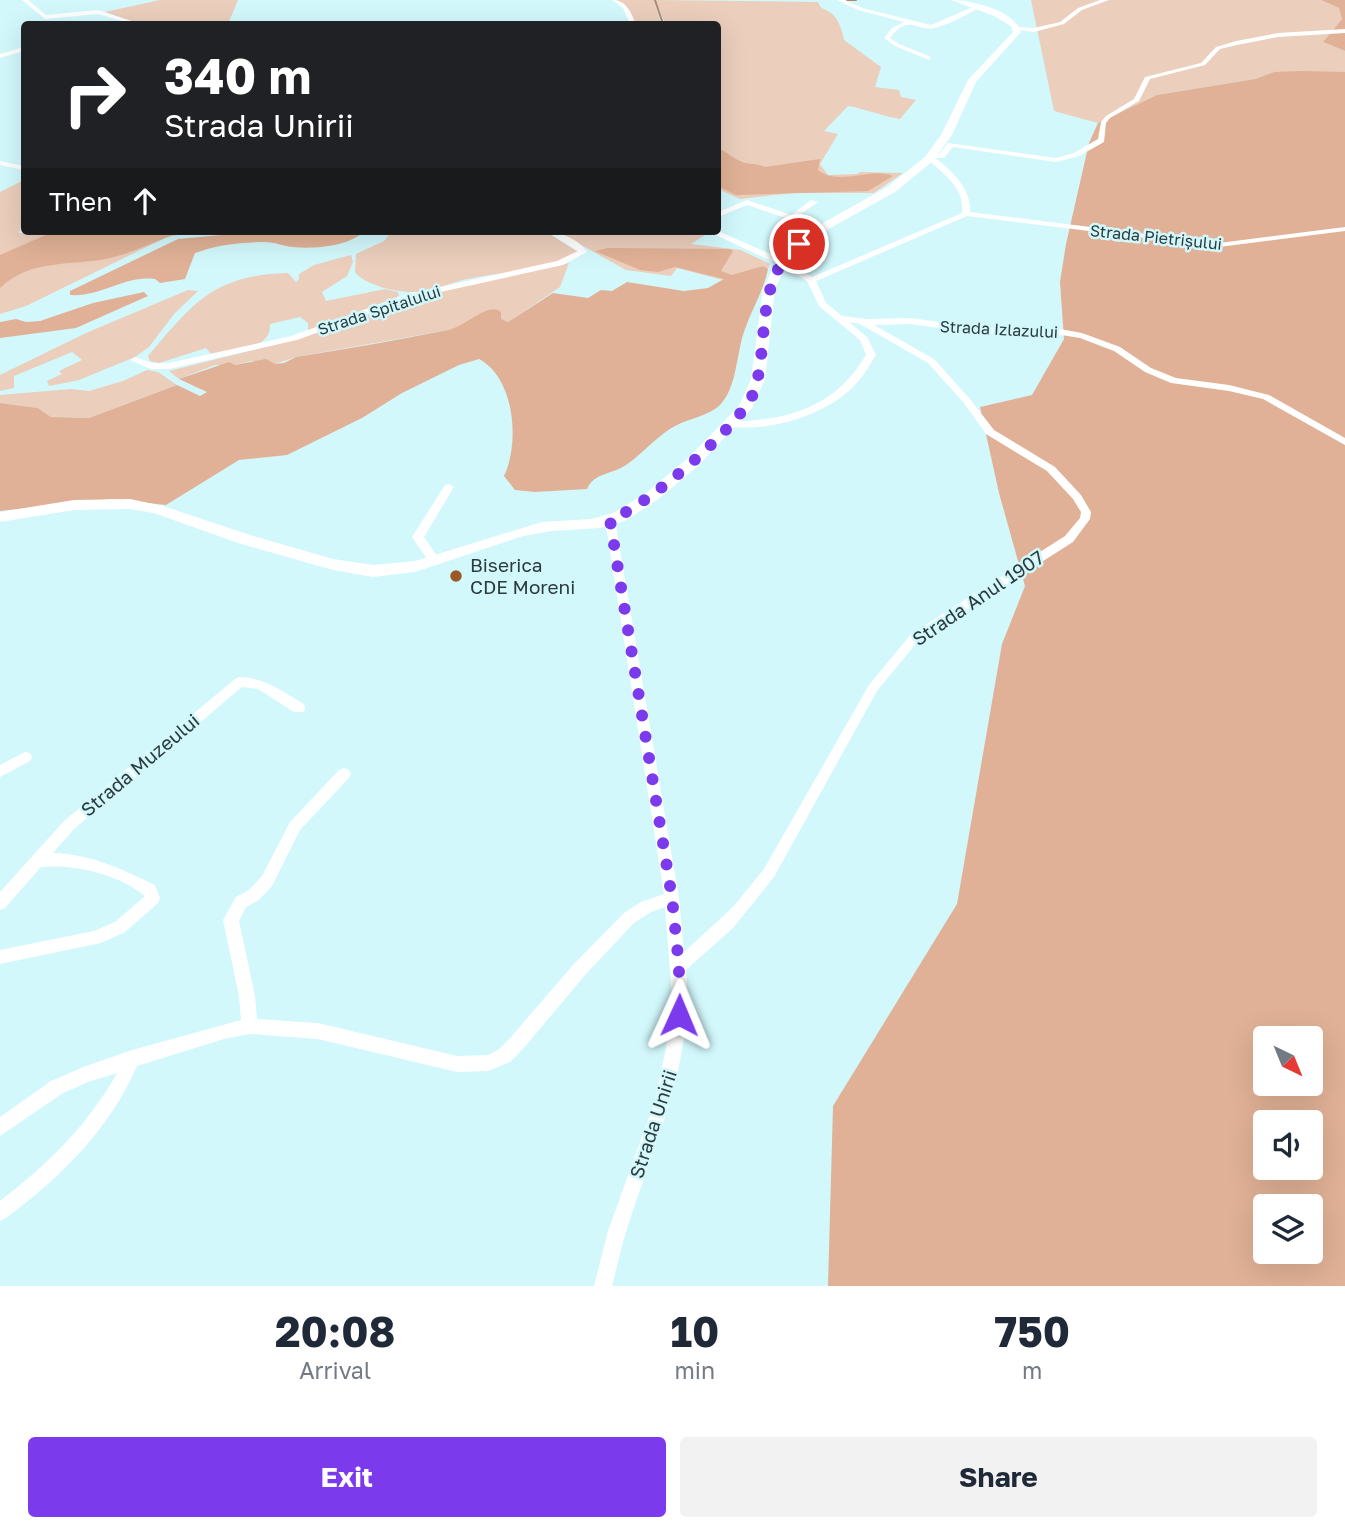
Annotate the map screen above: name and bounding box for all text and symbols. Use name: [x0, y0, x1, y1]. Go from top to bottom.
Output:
text: 340 m: [164, 46, 312, 105]
icon: right: [49, 49, 140, 140]
text: Strada Unirii: [164, 106, 354, 144]
icon: ahead: [126, 182, 164, 220]
text: Then: [49, 186, 112, 217]
pin: [769, 214, 829, 274]
street label: Strada Pietrișului: [1089, 220, 1223, 254]
icon: arrive: [780, 225, 818, 263]
street label: Strada Spitalului: [315, 281, 443, 339]
street label: Strada Izlazului: [939, 316, 1059, 342]
street label: Strada Anul 1907: [908, 545, 1048, 650]
place label: Biserica CDE Moreni: [470, 553, 575, 598]
marker: Biserica CDE Moreni: [448, 568, 464, 584]
street label: Strada Muzeului: [76, 708, 203, 821]
position arrow: [642, 978, 716, 1052]
north arrow: [1253, 1026, 1323, 1096]
map controls: [1253, 1026, 1323, 1264]
street label: Strada Unirii: [624, 1067, 681, 1181]
button: sound: [1253, 1110, 1323, 1180]
button: layers: [1253, 1194, 1323, 1264]
text: 20:08: [275, 1306, 395, 1356]
text: 10: [670, 1306, 719, 1356]
text: 750: [994, 1306, 1070, 1356]
text: Arrival: [299, 1356, 371, 1384]
text: min: [675, 1356, 715, 1384]
text: m: [1022, 1356, 1042, 1384]
button: Exit: [28, 1437, 666, 1517]
button: Share: [680, 1437, 1317, 1517]

